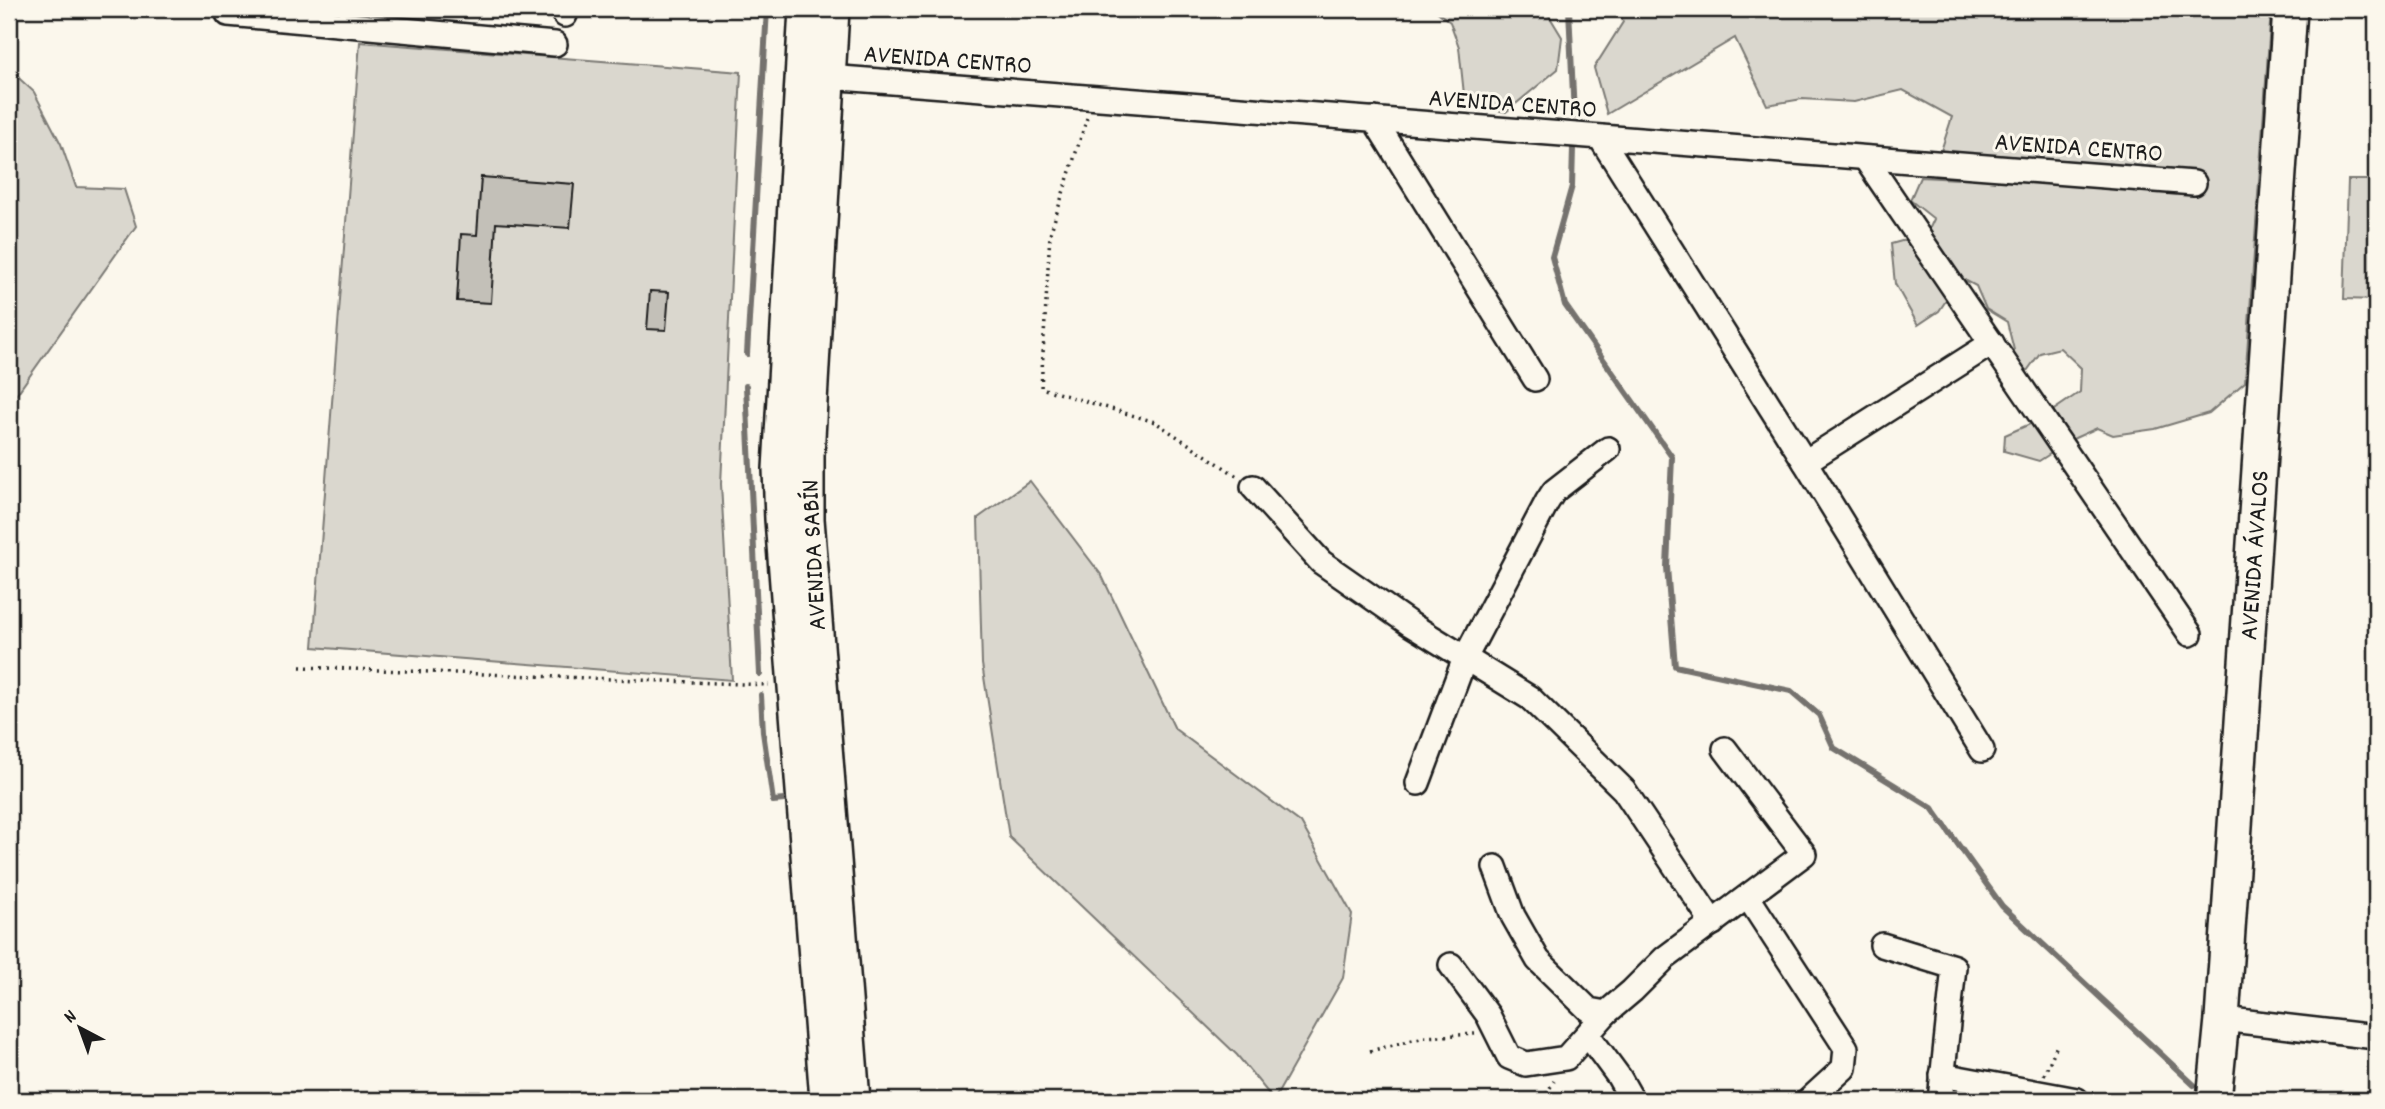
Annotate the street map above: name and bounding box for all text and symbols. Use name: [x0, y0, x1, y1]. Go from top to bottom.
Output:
street label: AVENIDA CENTRO: [862, 37, 1033, 86]
street label: AVENIDA CENTRO: [1427, 81, 1598, 130]
street label: AVENIDA CENTRO: [1993, 125, 2164, 174]
street label: AVENIDA ÁVALOS: [2232, 469, 2281, 641]
street label: AVENIDA SABÍN: [793, 478, 838, 631]
north arrow: [46, 993, 116, 1064]
text: N: [59, 1005, 84, 1031]

